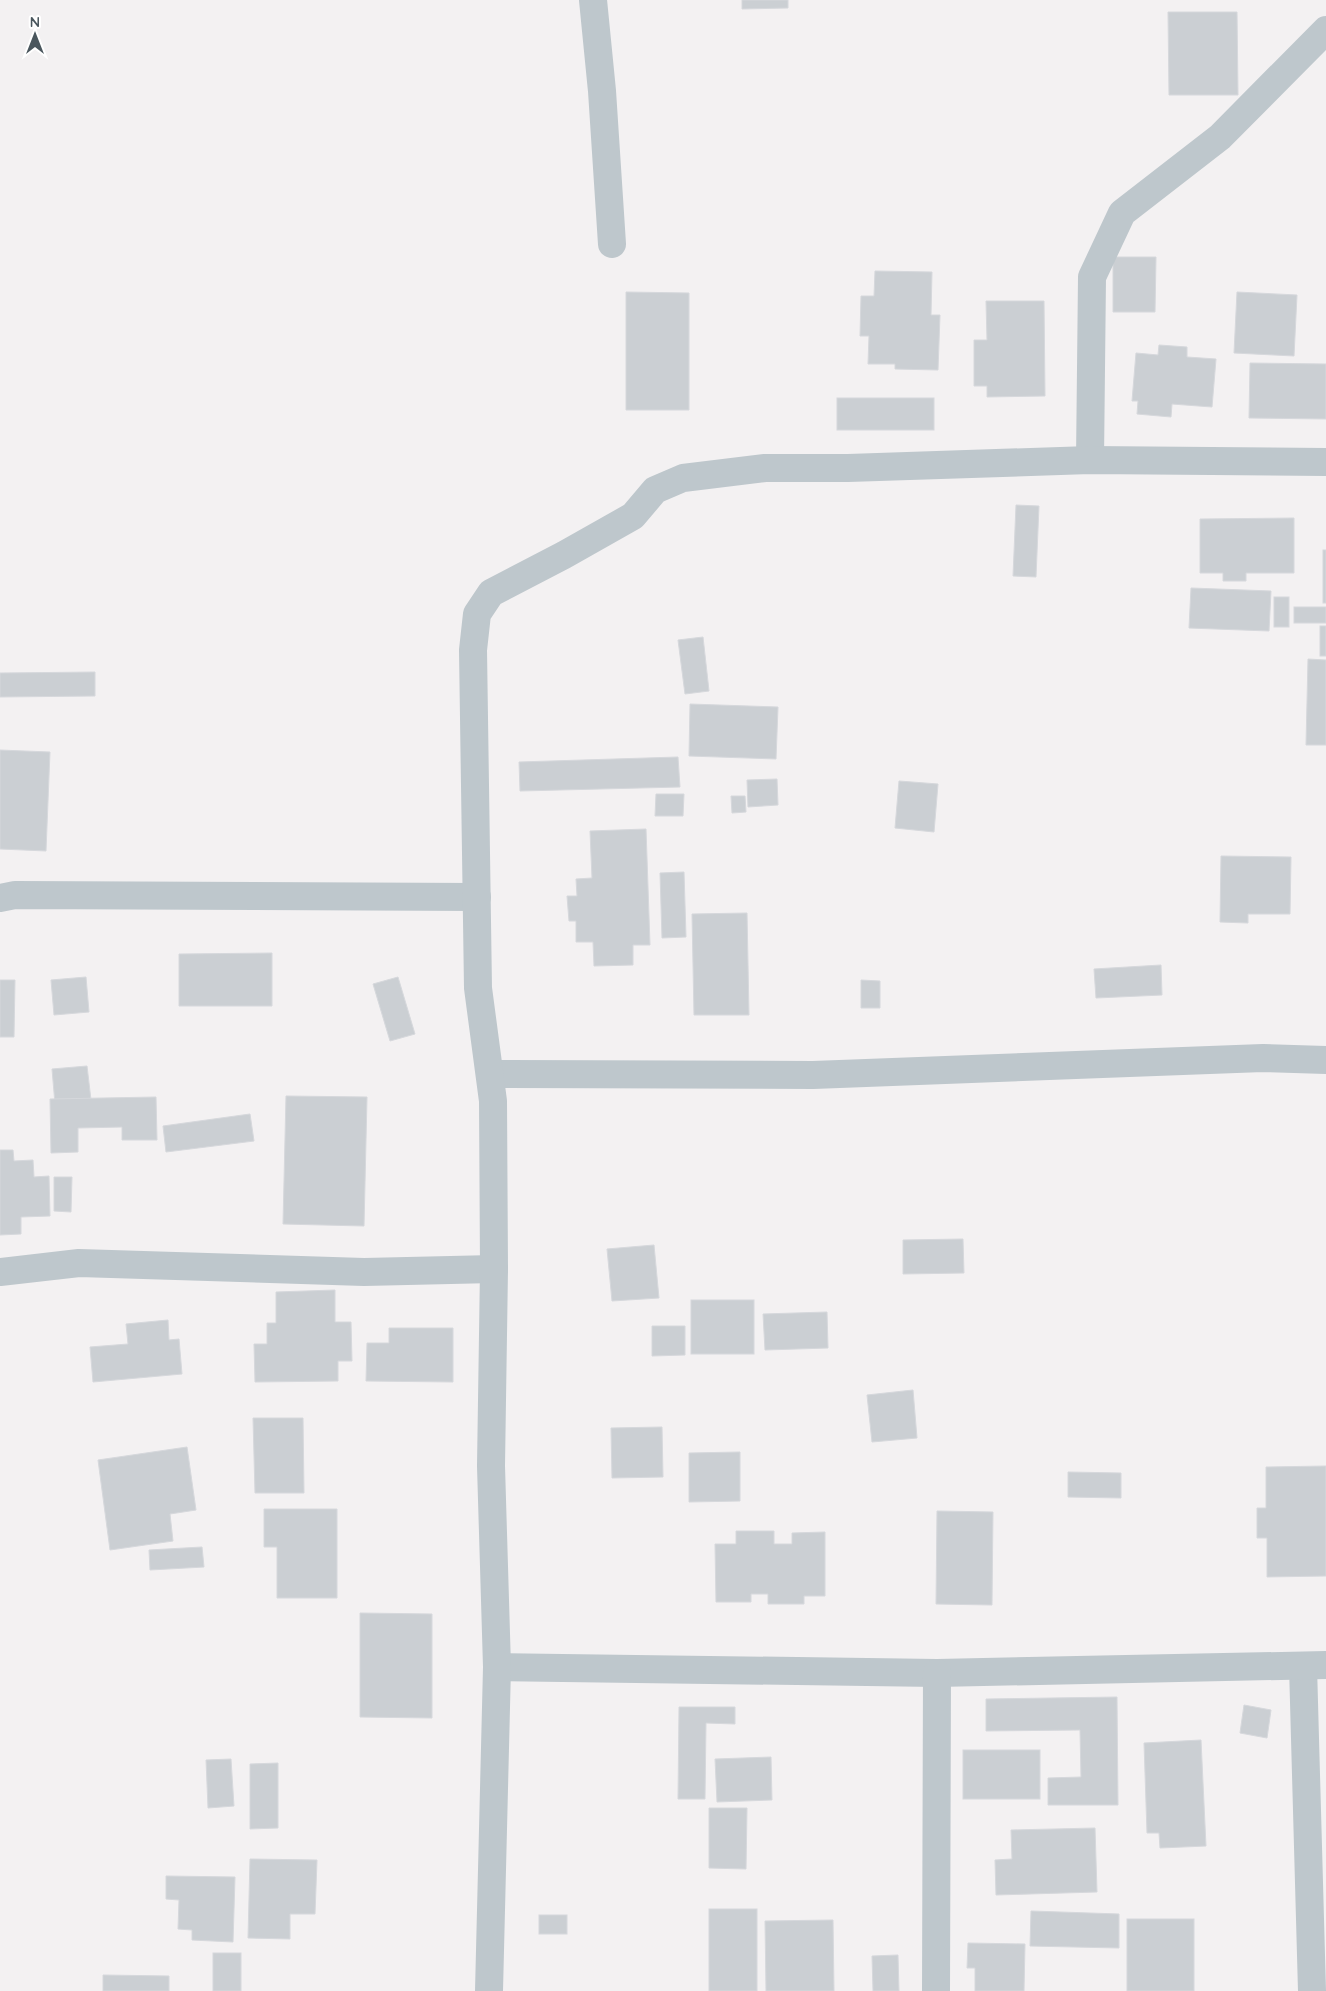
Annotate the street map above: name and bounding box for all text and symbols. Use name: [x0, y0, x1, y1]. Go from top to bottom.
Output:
north arrow: [10, 10, 60, 60]
text: N: [30, 13, 40, 31]

